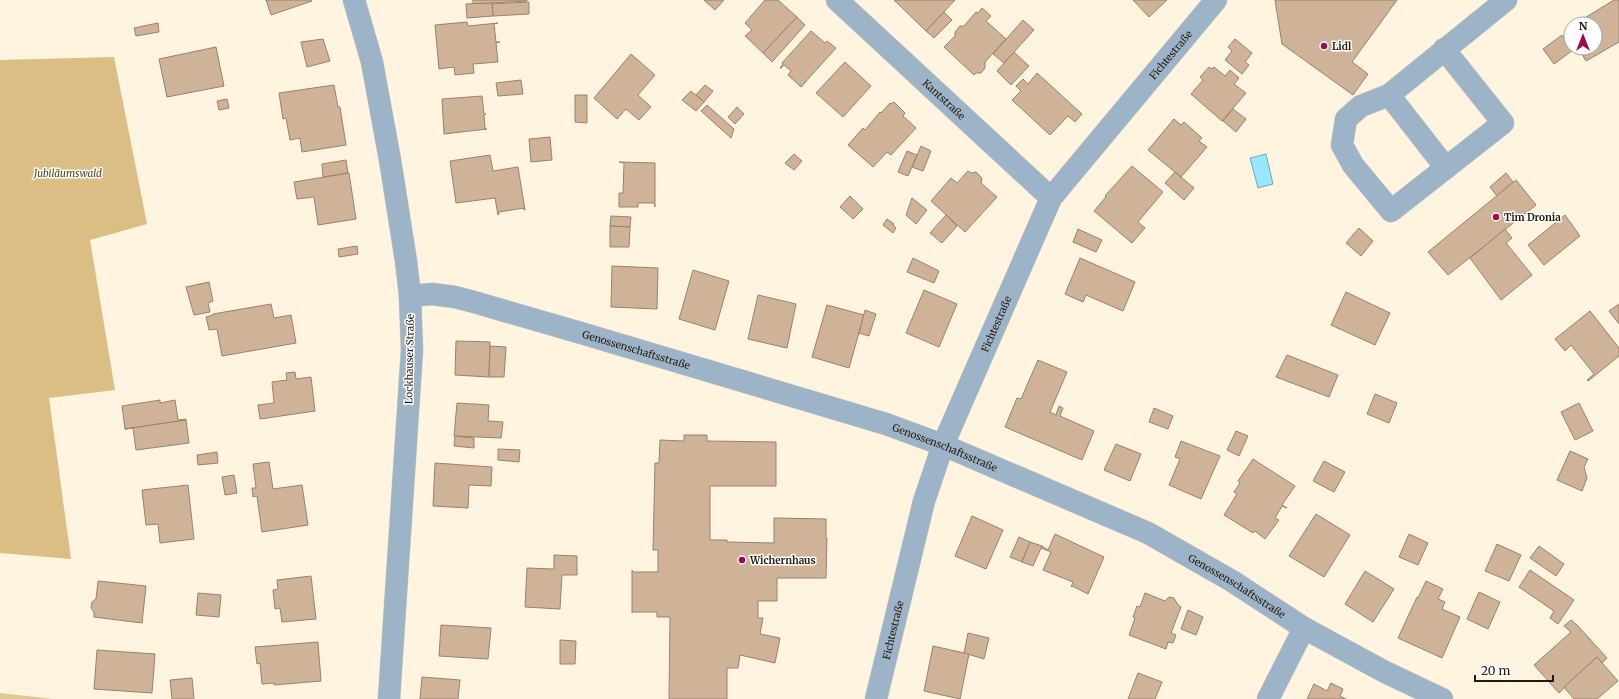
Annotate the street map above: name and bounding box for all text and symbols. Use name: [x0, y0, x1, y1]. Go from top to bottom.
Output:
north arrow: [1563, 16, 1603, 56]
text: N: [1579, 19, 1588, 33]
street label: Fichtestraße: [1147, 28, 1195, 82]
place label: Lidl: [1332, 40, 1352, 53]
marker: Lidl: [1319, 41, 1329, 51]
street label: Kantstraße: [920, 77, 968, 122]
park label: Jubiläumswald: [33, 167, 102, 180]
place label: Tim Dronia: [1504, 211, 1561, 224]
marker: Tim Dronia: [1491, 212, 1501, 222]
street label: Fichtestraße: [978, 294, 1014, 354]
street label: Lockhauser Straße: [402, 314, 417, 404]
street label: Genossenschaftsstraße: [581, 328, 692, 372]
street label: Genossenschaftsstraße: [891, 421, 999, 475]
street label: Genossenschaftsstraße: [1186, 551, 1288, 621]
place label: Wichernhaus: [749, 554, 816, 567]
marker: Wichernhaus: [737, 555, 747, 565]
street label: Fichtestraße: [880, 599, 907, 661]
scale bar: [1475, 657, 1553, 683]
text: 20 m: [1481, 663, 1510, 678]

